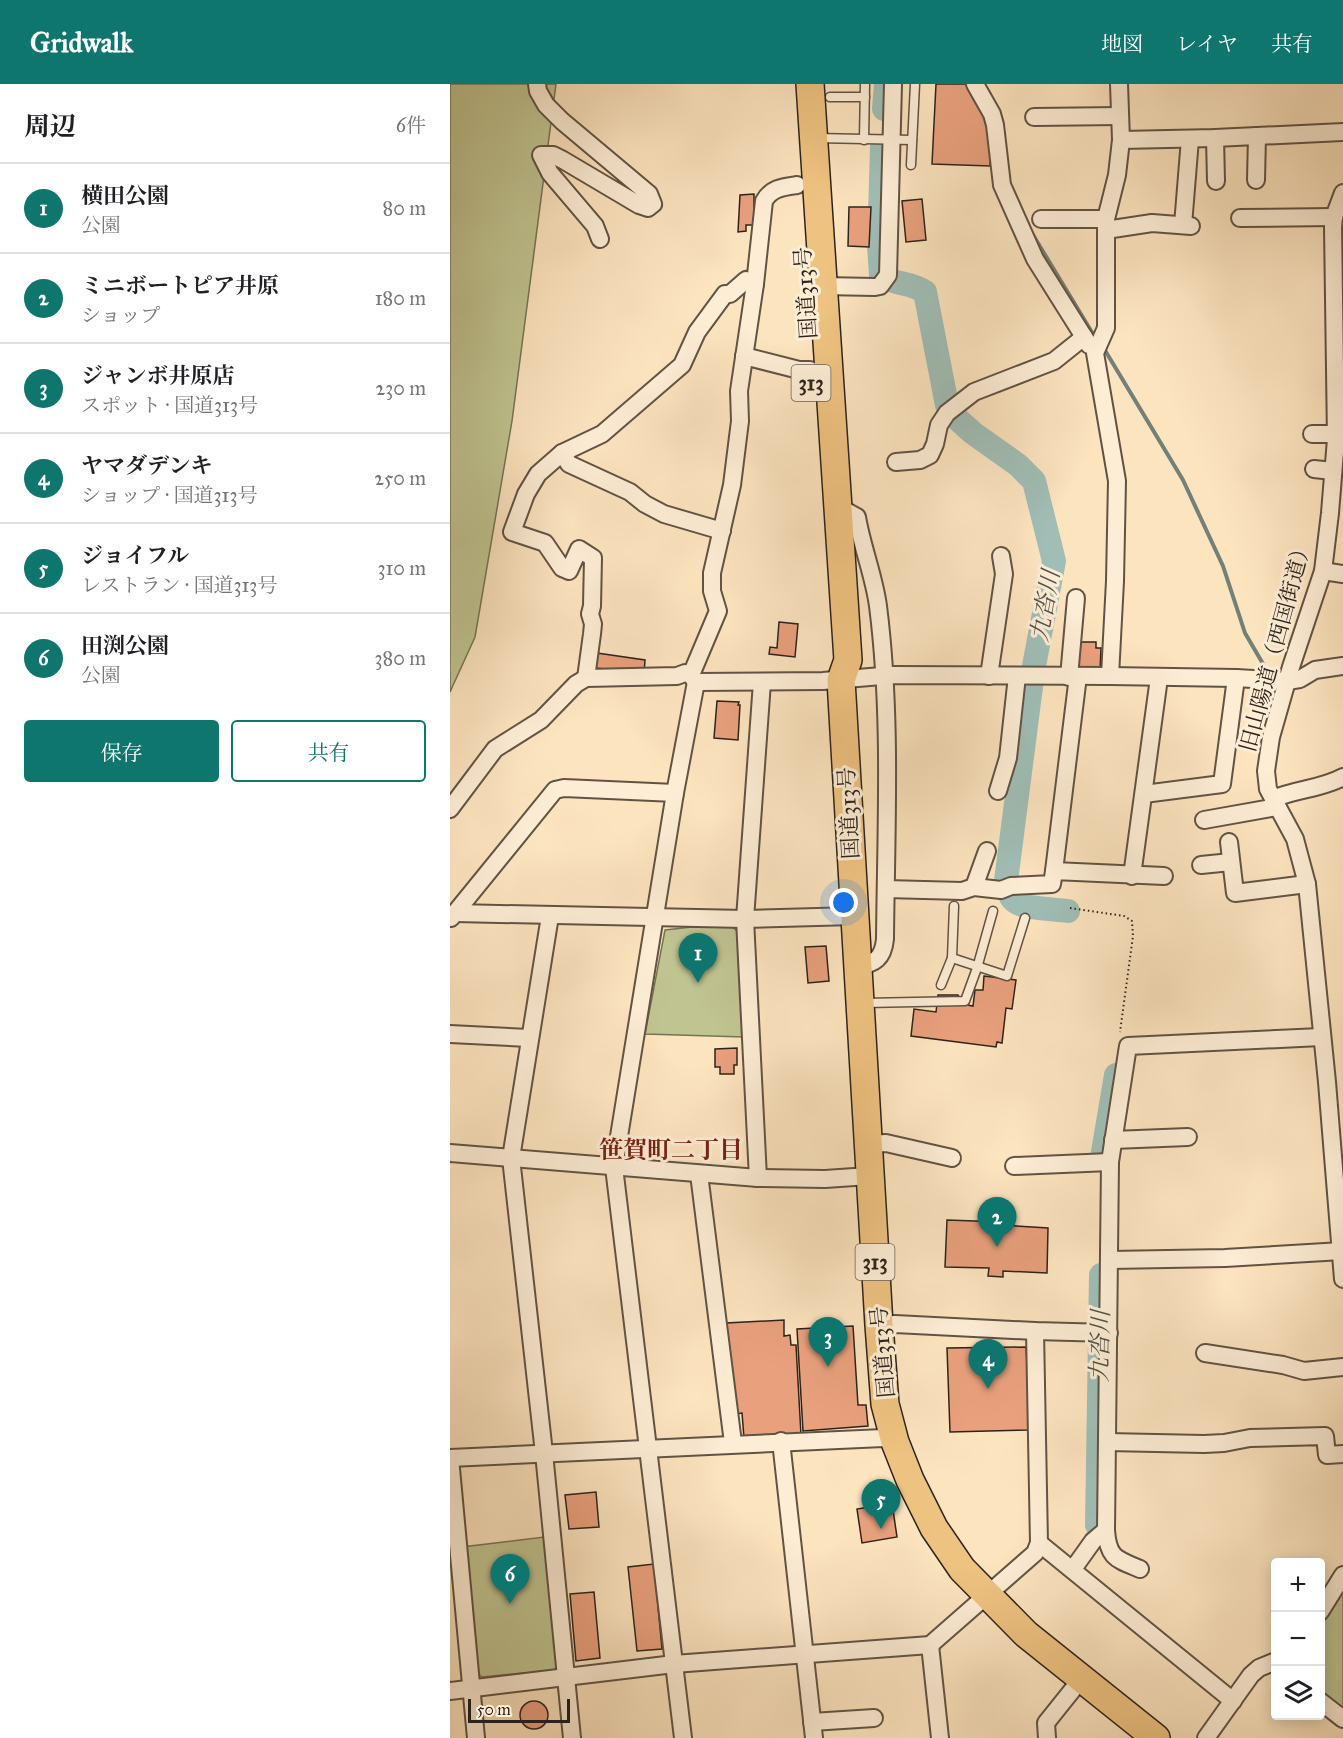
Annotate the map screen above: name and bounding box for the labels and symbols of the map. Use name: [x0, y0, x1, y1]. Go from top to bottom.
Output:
street label: 国道313号: [789, 246, 822, 340]
road number: 313: [792, 365, 830, 401]
street label: 旧山陽道（西国街道）: [1234, 535, 1317, 755]
water label: 九沓川: [1024, 565, 1067, 644]
street label: 国道313号: [833, 766, 864, 860]
your location: [829, 888, 858, 917]
pin: 1: [678, 934, 718, 983]
district label: 笹賀町二丁目: [599, 1135, 743, 1165]
pin: 2: [978, 1198, 1016, 1247]
road number: 313: [856, 1244, 894, 1280]
street label: 国道313号: [865, 1305, 900, 1399]
water label: 九沓川: [1084, 1307, 1116, 1382]
pin: 3: [808, 1318, 848, 1367]
pin: 4: [968, 1340, 1008, 1389]
pin: 5: [862, 1480, 900, 1529]
pin: 6: [490, 1554, 530, 1604]
scale bar: [468, 1696, 570, 1724]

